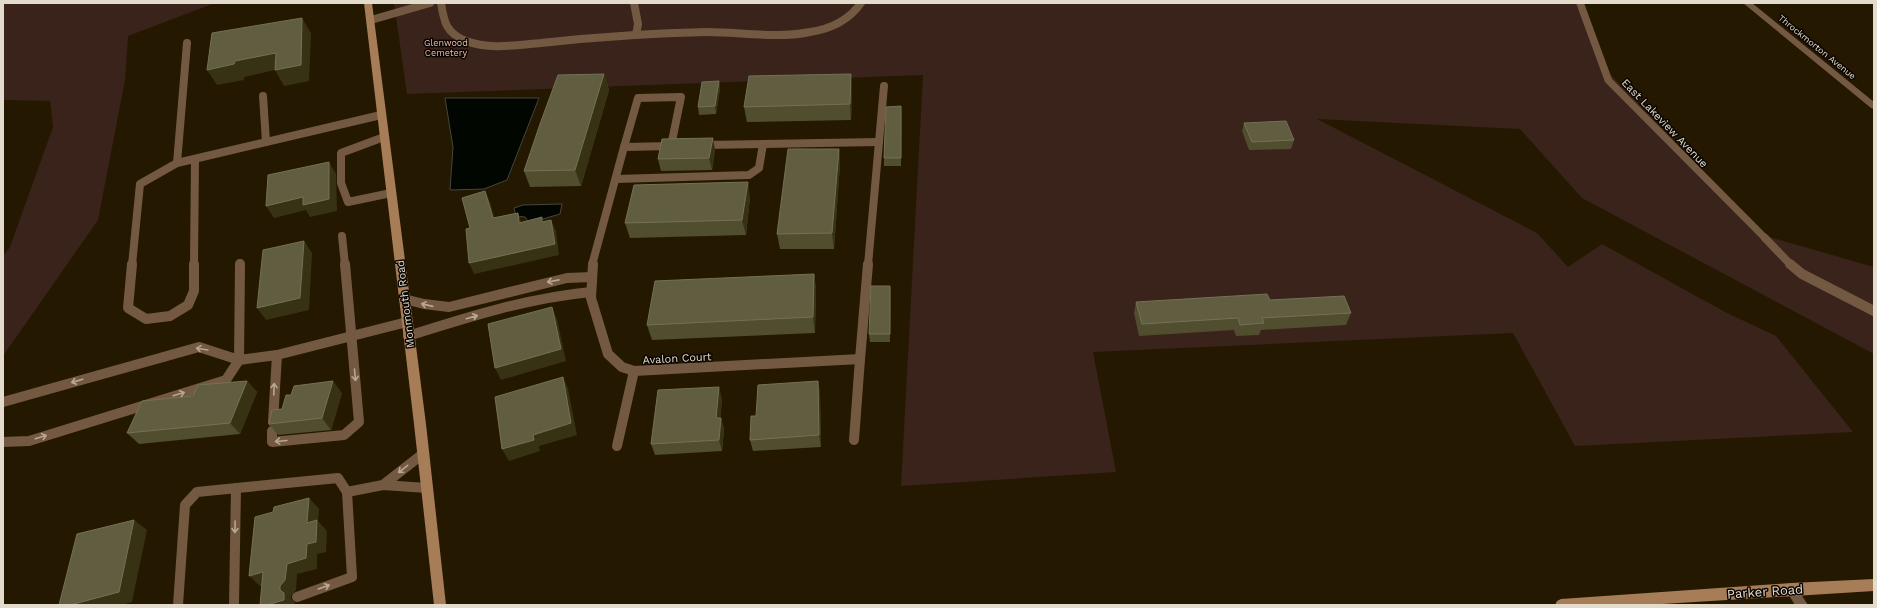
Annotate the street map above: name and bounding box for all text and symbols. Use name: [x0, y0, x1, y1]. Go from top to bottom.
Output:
street label: Throckmorton Avenue: [1776, 13, 1858, 81]
park label: Glenwood Cemetery: [424, 38, 468, 58]
street label: East Lakeview Avenue: [1619, 76, 1710, 170]
street label: Monmouth Road: [394, 259, 417, 349]
one-way arrow: [547, 277, 560, 285]
one-way arrow: [420, 300, 433, 308]
one-way arrow: [466, 313, 479, 320]
one-way arrow: [195, 345, 208, 353]
street label: Avalon Court: [642, 350, 712, 367]
one-way arrow: [351, 368, 358, 381]
one-way arrow: [70, 378, 83, 385]
one-way arrow: [270, 383, 278, 396]
one-way arrow: [173, 390, 185, 398]
one-way arrow: [35, 433, 48, 440]
one-way arrow: [275, 438, 288, 445]
one-way arrow: [398, 465, 409, 473]
one-way arrow: [231, 520, 239, 533]
street label: Parker Road: [1726, 581, 1804, 602]
one-way arrow: [318, 582, 330, 590]

